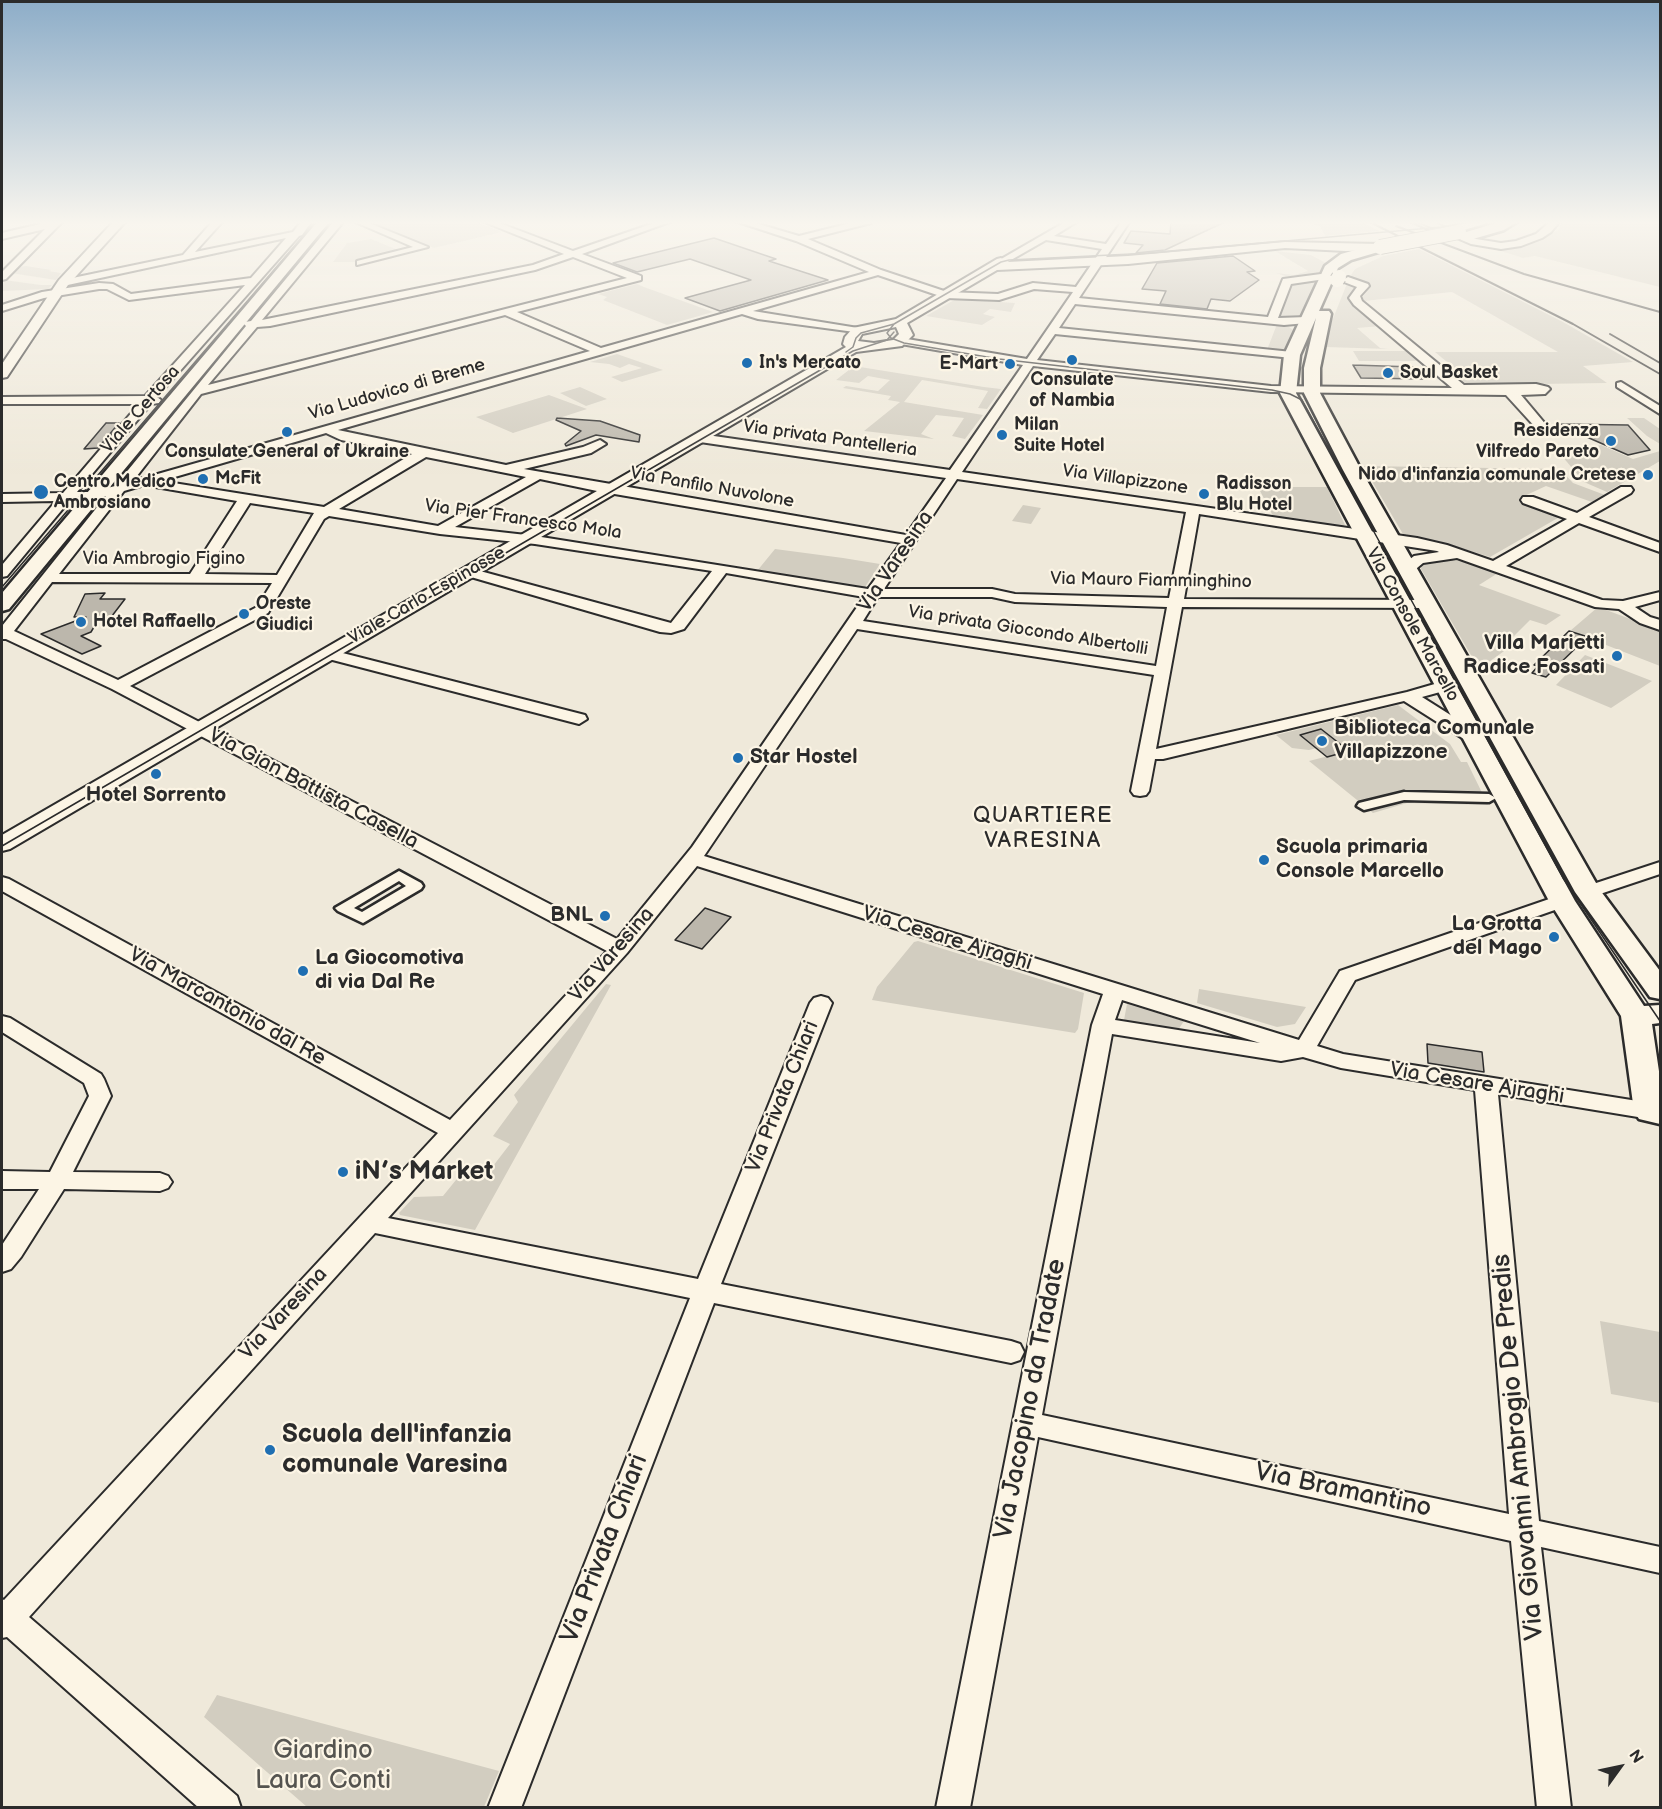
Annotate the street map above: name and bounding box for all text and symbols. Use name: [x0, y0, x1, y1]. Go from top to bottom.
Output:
place label: In's Mercato: [759, 352, 861, 374]
place label: E-Mart: [940, 353, 998, 375]
marker: Consulate of Nambia: [1065, 353, 1079, 367]
street label: Via Ludovico di Breme: [306, 354, 488, 426]
marker: In's Mercato: [740, 356, 754, 370]
marker: E-Mart: [1003, 357, 1017, 371]
street label: Viale Certosa: [97, 362, 185, 458]
place label: Soul Basket: [1400, 362, 1498, 384]
marker: Soul Basket: [1381, 366, 1395, 380]
place label: Consulate of Nambia: [1029, 369, 1115, 412]
place label: Milan Suite Hotel: [1014, 414, 1105, 456]
street label: Via privata Pantelleria: [742, 416, 918, 462]
place label: Residenza Vilfredo Pareto: [1476, 420, 1599, 462]
marker: Consulate General of Ukraine: [280, 425, 294, 439]
marker: Milan Suite Hotel: [995, 428, 1009, 442]
marker: Residenza Vilfredo Pareto: [1604, 434, 1618, 448]
place label: Consulate General of Ukraine: [165, 441, 409, 463]
street label: Via Villapizzone: [1061, 461, 1189, 499]
street label: Via Panfilo Nuvolone: [628, 463, 796, 513]
place label: Nido d'infanzia comunale Cretese: [1358, 464, 1636, 486]
place label: McFit: [215, 468, 261, 490]
marker: Nido d'infanzia comunale Cretese: [1641, 468, 1655, 482]
place label: Centro Medico Ambrosiano: [54, 471, 176, 514]
marker: McFit: [196, 472, 210, 486]
place label: Radisson Blu Hotel: [1216, 473, 1292, 516]
marker: Centro Medico Ambrosiano: [32, 483, 50, 501]
marker: Radisson Blu Hotel: [1197, 487, 1211, 501]
street label: Via Pier Francesco Mola: [423, 495, 623, 545]
street label: Via Varesina: [853, 506, 939, 618]
street label: Viale Carlo Espinasse: [345, 542, 509, 650]
street label: Via Console Marcello: [1361, 544, 1463, 706]
street label: Via Ambrogio Figino: [83, 548, 245, 570]
street label: Via Mauro Fiamminghino: [1050, 568, 1252, 594]
place label: Oreste Giudici: [256, 593, 313, 636]
street label: Via privata Giocondo Albertolli: [906, 601, 1150, 661]
marker: Oreste Giudici: [237, 607, 251, 621]
place label: Hotel Raffaello: [93, 611, 216, 633]
marker: Hotel Raffaello: [74, 615, 88, 629]
place label: Villa Marietti Radice Fossati: [1463, 631, 1605, 681]
marker: Villa Marietti Radice Fossati: [1610, 649, 1624, 663]
place label: Biblioteca Comunale Villapizzone: [1334, 716, 1534, 766]
street label: Via Gian Battista Casella: [204, 723, 422, 855]
marker: Biblioteca Comunale Villapizzone: [1315, 734, 1329, 748]
place label: Star Hostel: [750, 745, 857, 771]
marker: Star Hostel: [731, 751, 745, 765]
marker: Hotel Sorrento: [149, 767, 163, 781]
place label: Hotel Sorrento: [86, 783, 226, 809]
district label: QUARTIERE VARESINA: [973, 803, 1113, 854]
place label: Scuola primaria Console Marcello: [1276, 835, 1444, 885]
marker: Scuola primaria Console Marcello: [1257, 853, 1271, 867]
street label: Via Cesare Ajraghi: [859, 901, 1035, 977]
street label: Via Varesina: [564, 902, 660, 1008]
place label: BNL: [550, 903, 593, 929]
marker: BNL: [598, 909, 612, 923]
place label: La Grotta del Mago: [1451, 912, 1542, 962]
marker: La Grotta del Mago: [1547, 930, 1561, 944]
street label: Via Marcantonio dal Re: [124, 942, 330, 1072]
place label: La Giocomotiva di via Dal Re: [315, 946, 464, 996]
marker: La Giocomotiva di via Dal Re: [296, 964, 310, 978]
street label: Via Privata Chiari: [741, 1017, 825, 1177]
street label: Via Cesare Ajraghi: [1388, 1058, 1566, 1110]
place label: iN’s Market: [355, 1156, 493, 1188]
marker: iN’s Market: [336, 1165, 350, 1179]
street label: Via Giovanni Ambrogio De Predis: [1487, 1253, 1551, 1641]
street label: Via Jacopino da Tradate: [989, 1256, 1073, 1542]
street label: Via Varesina: [235, 1263, 333, 1365]
place label: Scuola dell'infanzia comunale Varesina: [282, 1419, 512, 1480]
marker: Scuola dell'infanzia comunale Varesina: [263, 1443, 277, 1457]
street label: Via Privata Chiari: [555, 1450, 655, 1648]
street label: Via Bramantino: [1252, 1457, 1434, 1525]
park label: Giardino Laura Conti: [255, 1735, 391, 1796]
north arrow: [1590, 1737, 1650, 1797]
text: N: [1624, 1747, 1647, 1767]

